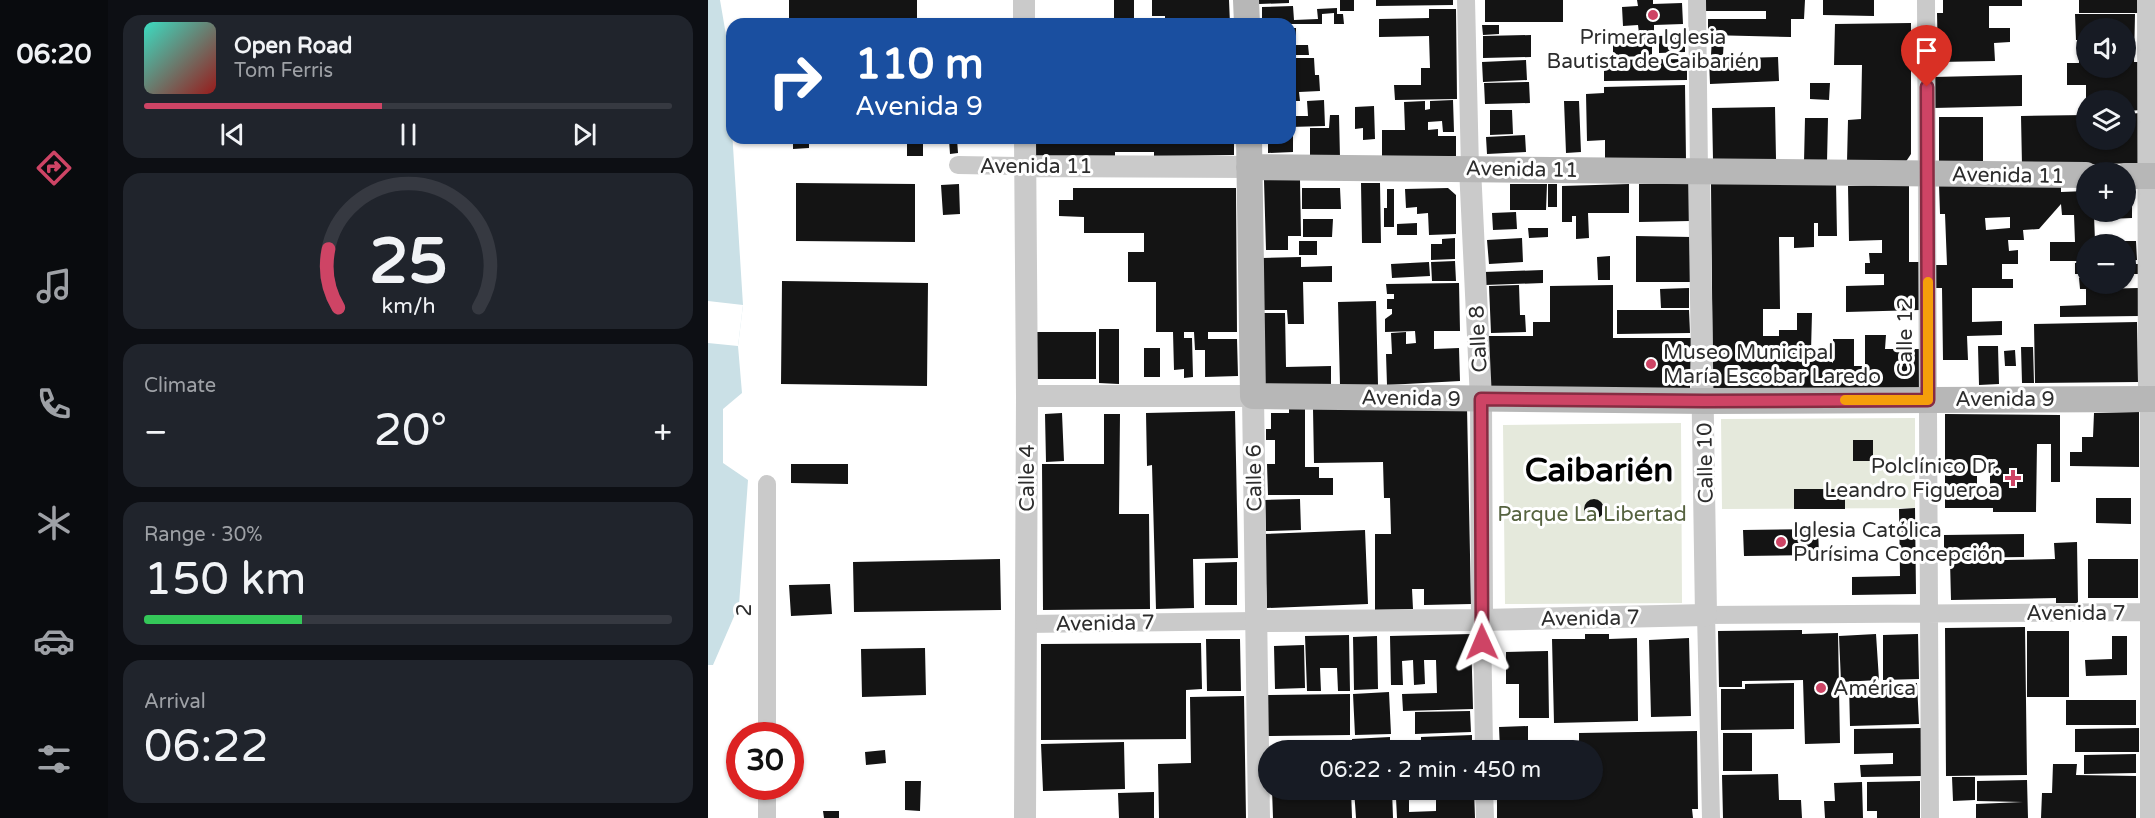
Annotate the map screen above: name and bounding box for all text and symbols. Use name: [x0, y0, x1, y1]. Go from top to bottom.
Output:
marker: Primera Iglesia Bautista de Caibarién: [1646, 8, 1660, 22]
map controls: [2076, 18, 2136, 294]
button: sound: [2076, 18, 2136, 78]
place label: Primera Iglesia Bautista de Caibarién: [1547, 25, 1759, 74]
pin: [1901, 25, 1952, 87]
text: Open Road: [234, 33, 352, 59]
icon: arrive: [1910, 34, 1943, 67]
text: 06:20: [17, 38, 91, 71]
text: 110 m: [855, 39, 984, 90]
icon: right: [756, 42, 834, 120]
text: Tom Ferris: [234, 59, 333, 83]
text: Avenida 9: [855, 90, 983, 123]
button: layers: [2076, 90, 2136, 150]
icon: previous: [216, 118, 249, 151]
icon: pause: [392, 118, 425, 151]
icon: next: [568, 118, 601, 151]
icon: directions: [33, 147, 75, 189]
street label: Avenida 11: [980, 154, 1092, 179]
street label: Avenida 11: [1465, 156, 1579, 183]
street label: Avenida 11: [1951, 162, 2065, 189]
button: +: [2076, 162, 2136, 222]
text: 25: [369, 225, 447, 300]
button: −: [2076, 234, 2136, 294]
icon: music: [33, 265, 75, 307]
text: km/h: [381, 293, 435, 319]
street label: Calle 12: [1893, 297, 1918, 377]
street label: Calle 8: [1464, 305, 1493, 373]
place label: Museo Municipal María Escobar Laredo: [1663, 340, 1881, 389]
marker: Museo Municipal María Escobar Laredo: [1644, 357, 1658, 371]
text: Climate: [144, 374, 216, 398]
icon: phone: [33, 383, 75, 425]
street label: Avenida 9: [1361, 385, 1461, 412]
street label: Avenida 9: [1955, 387, 2055, 412]
text: 20°: [374, 404, 447, 458]
text: −: [144, 413, 168, 452]
text: +: [653, 413, 672, 452]
street label: Calle 10: [1692, 422, 1719, 503]
street label: Calle 4: [1015, 444, 1040, 512]
street label: Calle 6: [1241, 444, 1268, 512]
district label: Caibarién: [1525, 451, 1673, 490]
place label: Polclínico Dr. Leandro Figueroa: [1824, 454, 2000, 503]
marker: Polclínico Dr. Leandro Figueroa: [2004, 469, 2022, 487]
icon: climate: [33, 502, 75, 544]
park label: Parque La Libertad: [1497, 502, 1687, 527]
place label: Iglesia Católica Purísima Concepción: [1793, 518, 2003, 567]
text: Range · 30%: [144, 523, 263, 547]
marker: Iglesia Católica Purísima Concepción: [1774, 535, 1788, 549]
text: 150 km: [144, 553, 306, 607]
street label: Avenida 7: [2026, 601, 2126, 626]
street label: 2: [732, 603, 757, 617]
street label: Avenida 7: [1540, 605, 1640, 632]
street label: Avenida 7: [1055, 610, 1155, 637]
position arrow: [1450, 610, 1514, 674]
icon: car: [33, 620, 75, 662]
place label: América: [1833, 676, 1916, 701]
marker: América: [1814, 681, 1828, 695]
text: Arrival: [144, 690, 206, 714]
text: 06:22: [144, 720, 269, 774]
speed limit sign: 30: [726, 722, 804, 800]
icon: filters: [33, 738, 75, 780]
text: 06:22 · 2 min · 450 m: [1320, 757, 1541, 783]

